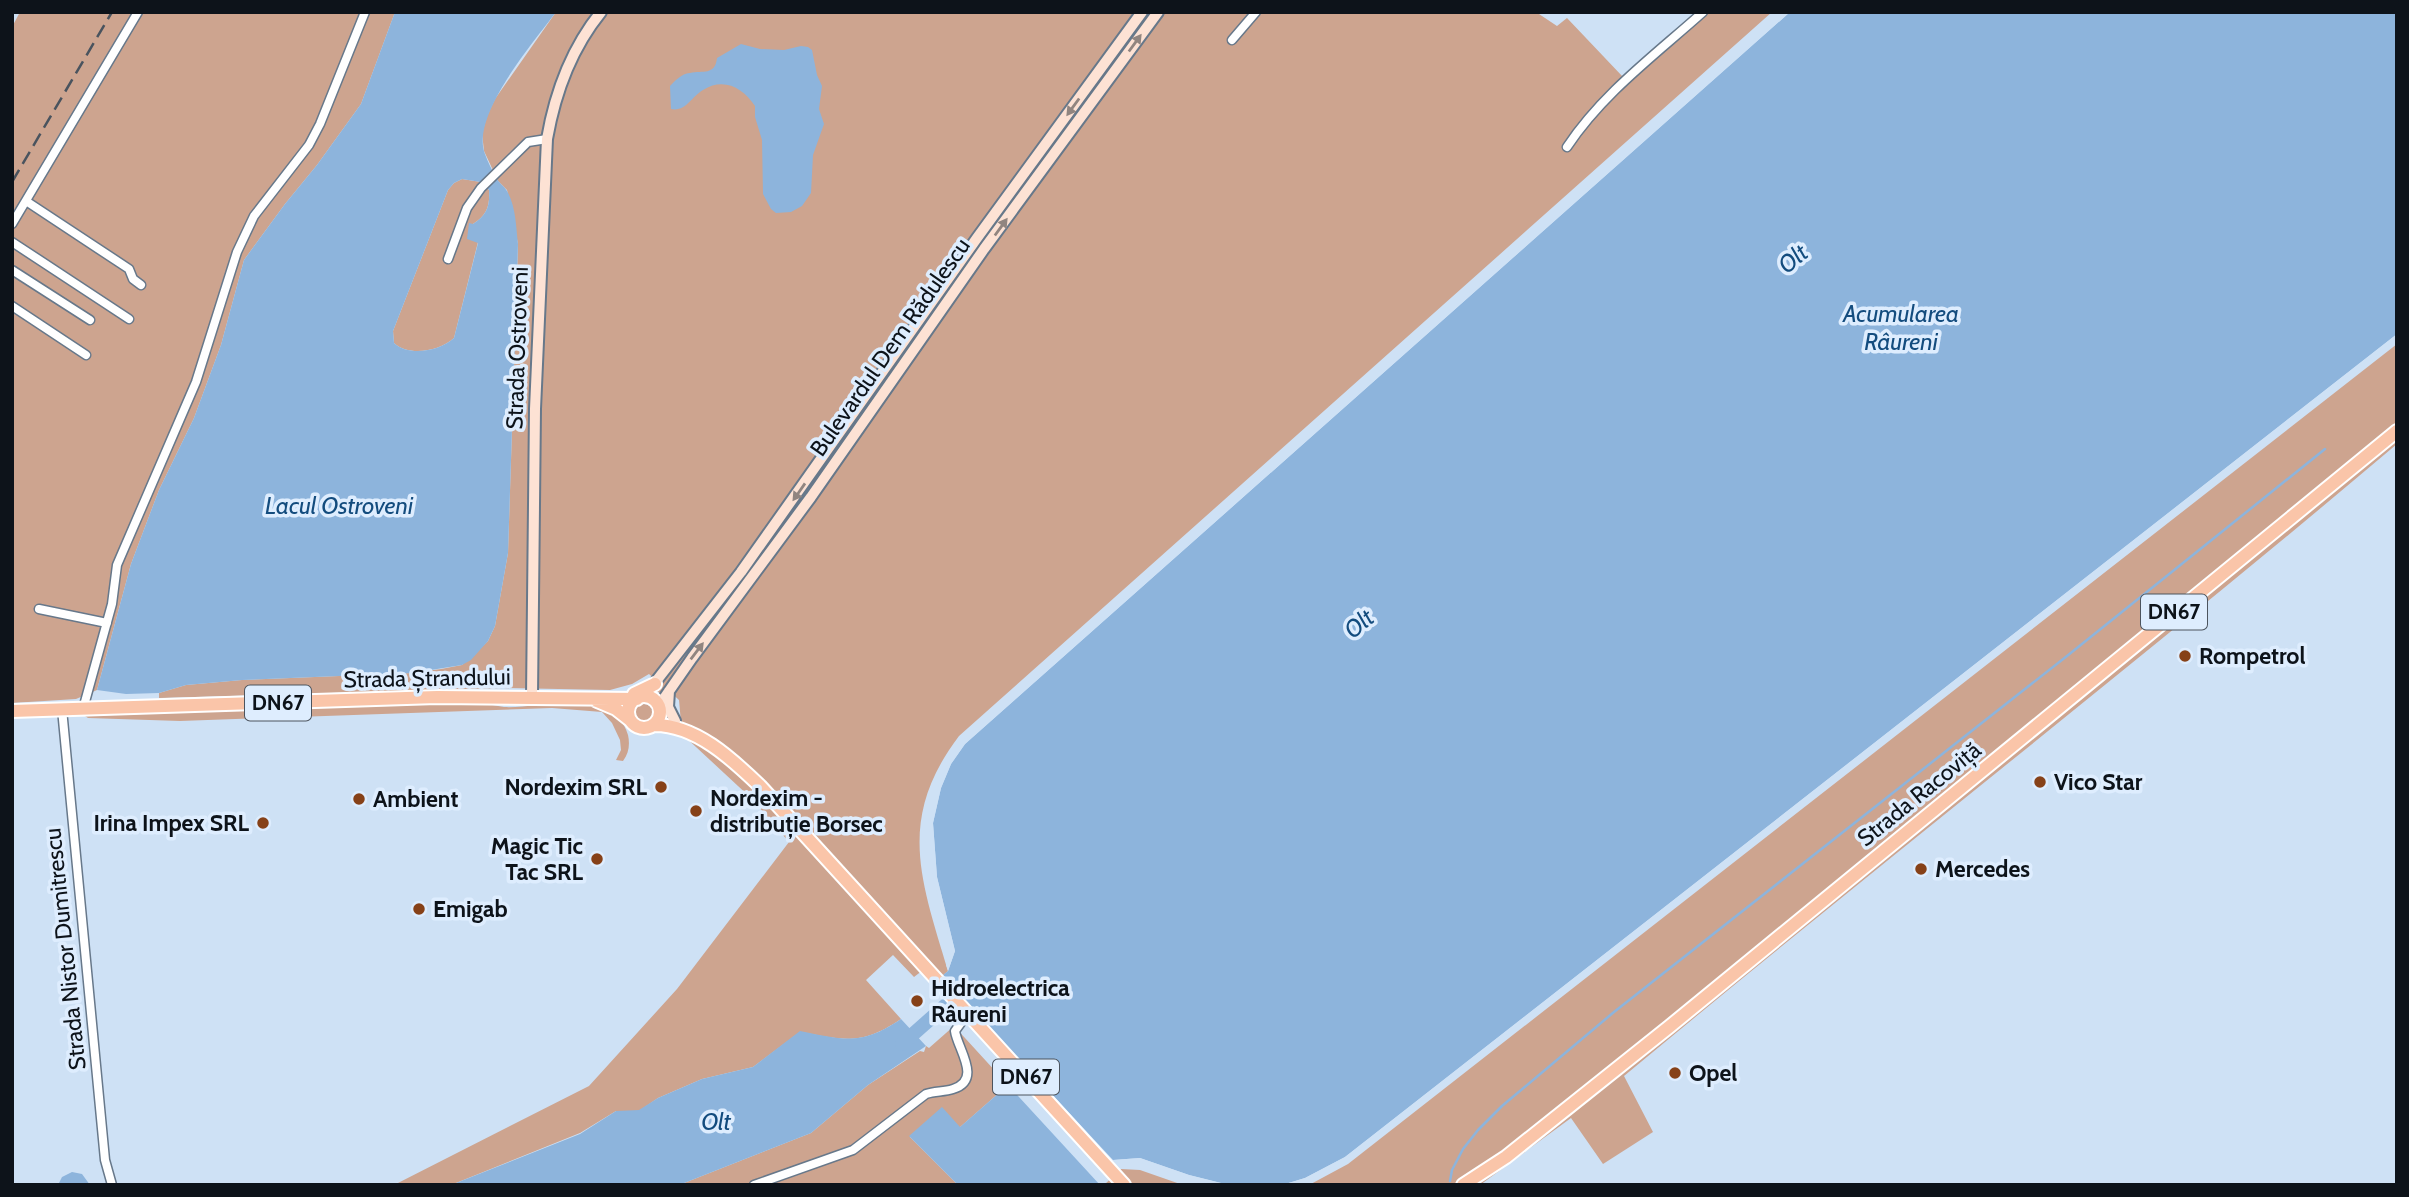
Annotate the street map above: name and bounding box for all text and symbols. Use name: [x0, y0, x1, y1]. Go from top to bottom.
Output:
one-way arrow: [1128, 35, 1143, 53]
one-way arrow: [1066, 98, 1080, 116]
one-way arrow: [994, 218, 1008, 236]
street label: Bulevardul Dem Rădulescu: [804, 233, 976, 461]
water label: Olt: [1772, 238, 1814, 279]
street label: Strada Ostroveni: [500, 266, 534, 430]
water label: Acumularea Râureni: [1842, 299, 1959, 356]
one-way arrow: [792, 483, 806, 501]
water label: Lacul Ostroveni: [265, 491, 414, 520]
road number: DN67: [2141, 594, 2207, 630]
water label: Olt: [1338, 603, 1380, 644]
one-way arrow: [690, 641, 704, 660]
place label: Rompetrol: [2199, 642, 2306, 670]
marker: Rompetrol: [2177, 648, 2193, 664]
street label: Strada Ștrandului: [343, 663, 511, 694]
road number: DN67: [245, 686, 311, 720]
street label: Strada Racoviță: [1852, 736, 1987, 853]
place label: Vico Star: [2054, 768, 2143, 796]
place label: Nordexim SRL: [504, 773, 647, 801]
marker: Vico Star: [2032, 774, 2048, 790]
marker: Nordexim SRL: [653, 779, 669, 795]
place label: Nordexim - distribuție Borsec: [710, 784, 883, 839]
place label: Ambient: [373, 785, 458, 813]
marker: Ambient: [351, 791, 367, 807]
marker: Nordexim - distribuție Borsec: [688, 803, 704, 819]
place label: Irina Impex SRL: [93, 809, 249, 837]
marker: Irina Impex SRL: [255, 815, 271, 831]
street label: Strada Nistor Dumitrescu: [38, 827, 92, 1071]
place label: Magic Tic Tac SRL: [491, 832, 583, 886]
marker: Magic Tic Tac SRL: [589, 851, 605, 867]
place label: Mercedes: [1935, 855, 2030, 883]
marker: Mercedes: [1913, 861, 1929, 877]
place label: Emigab: [433, 895, 508, 923]
marker: Emigab: [411, 901, 427, 917]
place label: Hidroelectrica Râureni: [931, 974, 1070, 1028]
marker: Hidroelectrica Râureni: [909, 993, 925, 1009]
place label: Opel: [1689, 1059, 1737, 1087]
road number: DN67: [993, 1060, 1059, 1094]
marker: Opel: [1667, 1065, 1683, 1081]
water label: Olt: [701, 1107, 732, 1136]

